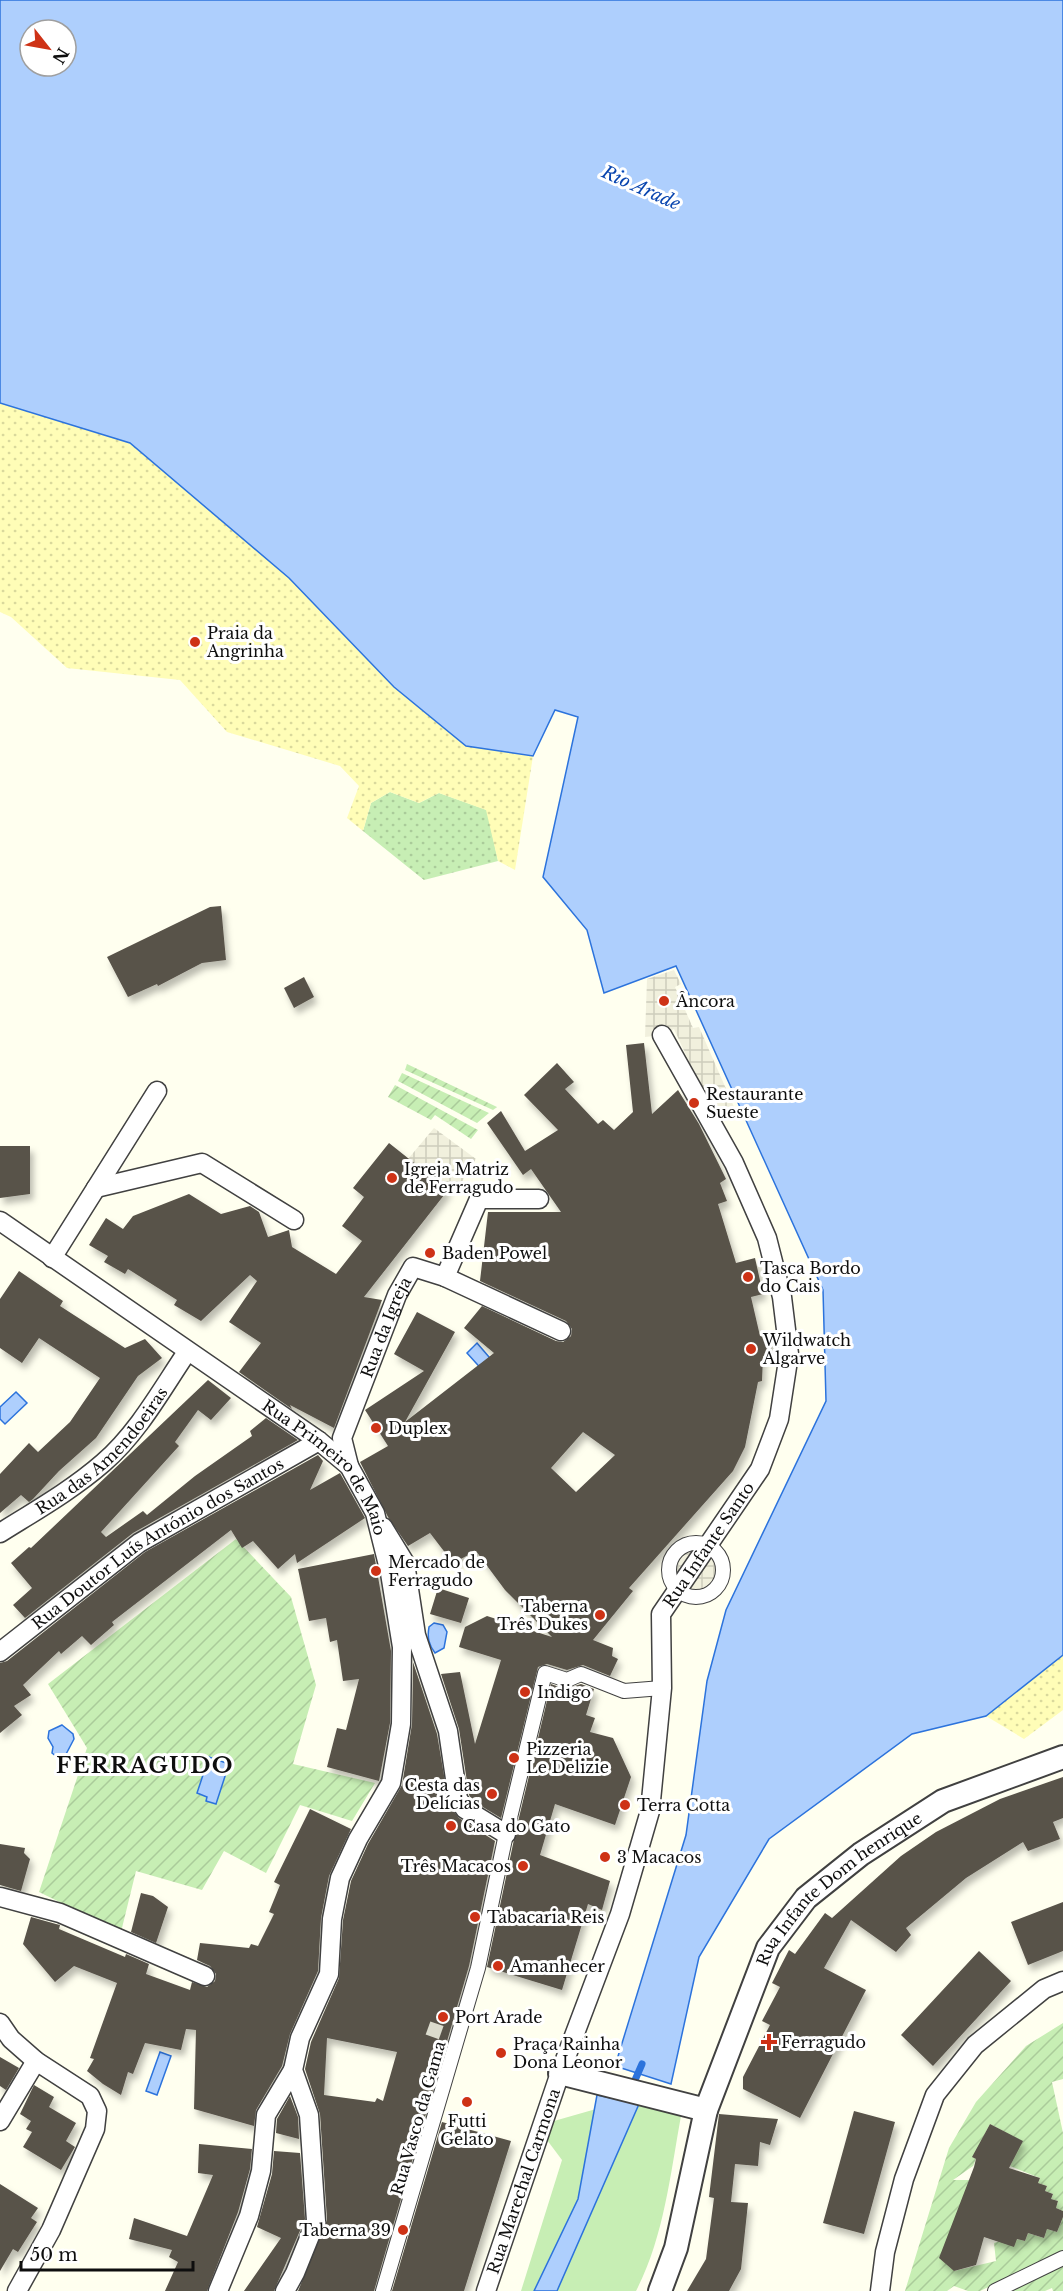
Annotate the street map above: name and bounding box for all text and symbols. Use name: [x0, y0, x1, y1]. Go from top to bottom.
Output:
north arrow: [18, 18, 78, 78]
text: N: [48, 44, 73, 67]
water label: Rio Arade: [598, 161, 684, 215]
place label: Praia da Angrinha: [206, 623, 284, 661]
marker: Praia da Angrinha: [188, 635, 202, 649]
place label: Âncora: [675, 991, 735, 1011]
marker: Âncora: [657, 994, 671, 1008]
place label: Restaurante Sueste: [706, 1084, 803, 1122]
marker: Restaurante Sueste: [687, 1096, 701, 1110]
place label: Igreja Matriz de Ferragudo: [404, 1159, 514, 1197]
marker: Igreja Matriz de Ferragudo: [385, 1171, 399, 1185]
place label: Baden Powel: [442, 1243, 547, 1263]
marker: Baden Powel: [423, 1246, 437, 1260]
place label: Tasca Bordo do Cais: [760, 1258, 861, 1296]
marker: Tasca Bordo do Cais: [741, 1270, 755, 1284]
street label: Rua da Igreja: [356, 1273, 415, 1380]
place label: Wildwatch Algarve: [762, 1330, 851, 1368]
marker: Wildwatch Algarve: [744, 1342, 758, 1356]
street label: Rua das Amendoeiras: [32, 1383, 171, 1519]
street label: Rua Primeiro de Maio: [259, 1395, 390, 1537]
place label: Duplex: [388, 1418, 448, 1438]
marker: Duplex: [369, 1421, 383, 1435]
street label: Rua Doutor Luís António dos Santos: [28, 1453, 287, 1633]
street label: Rua Infante Santo: [659, 1478, 758, 1611]
place label: Mercado de Ferragudo: [388, 1552, 485, 1590]
marker: Mercado de Ferragudo: [369, 1564, 383, 1578]
place label: Taberna Três Dukes: [497, 1596, 588, 1634]
marker: Taberna Três Dukes: [593, 1608, 607, 1622]
place label: Indigo: [537, 1682, 591, 1702]
marker: Indigo: [518, 1685, 532, 1699]
place label: Pizzeria Le Delizie: [526, 1739, 609, 1777]
marker: Pizzeria Le Delizie: [507, 1751, 521, 1765]
district label: FERRAGUDO: [56, 1752, 234, 1779]
place label: Cesta das Delícias: [404, 1775, 480, 1813]
marker: Cesta das Delícias: [485, 1787, 499, 1801]
place label: Terra Cotta: [637, 1795, 730, 1815]
marker: Terra Cotta: [618, 1798, 632, 1812]
street label: Rua Infante Dom henrique: [752, 1808, 925, 1969]
place label: Casa do Gato: [463, 1816, 570, 1836]
marker: Casa do Gato: [444, 1819, 458, 1833]
place label: 3 Macacos: [617, 1847, 702, 1867]
marker: 3 Macacos: [598, 1850, 612, 1864]
place label: Três Macacos: [401, 1856, 511, 1876]
marker: Três Macacos: [516, 1859, 530, 1873]
place label: Tabacaria Reis: [487, 1907, 605, 1927]
marker: Tabacaria Reis: [468, 1910, 482, 1924]
place label: Amanhecer: [509, 1956, 605, 1976]
marker: Amanhecer: [491, 1959, 505, 1973]
place label: Port Arade: [455, 2007, 542, 2027]
marker: Port Arade: [436, 2010, 450, 2024]
place label: Ferragudo: [781, 2032, 866, 2052]
place label: Praça Rainha Dona Leonor: [513, 2034, 623, 2072]
marker: Ferragudo: [762, 2035, 776, 2049]
street label: Rua Vasco da Gama: [386, 2038, 450, 2197]
marker: Praça Rainha Dona Leonor: [494, 2046, 508, 2060]
street label: Rua Marechal Carmona: [483, 2086, 564, 2277]
marker: Futti Gelato: [460, 2095, 474, 2109]
place label: Futti Gelato: [440, 2111, 494, 2149]
place label: Taberna 39: [299, 2220, 391, 2240]
marker: Taberna 39: [396, 2223, 410, 2237]
scale bar: [21, 2234, 194, 2272]
text: 50 m: [30, 2244, 78, 2266]

